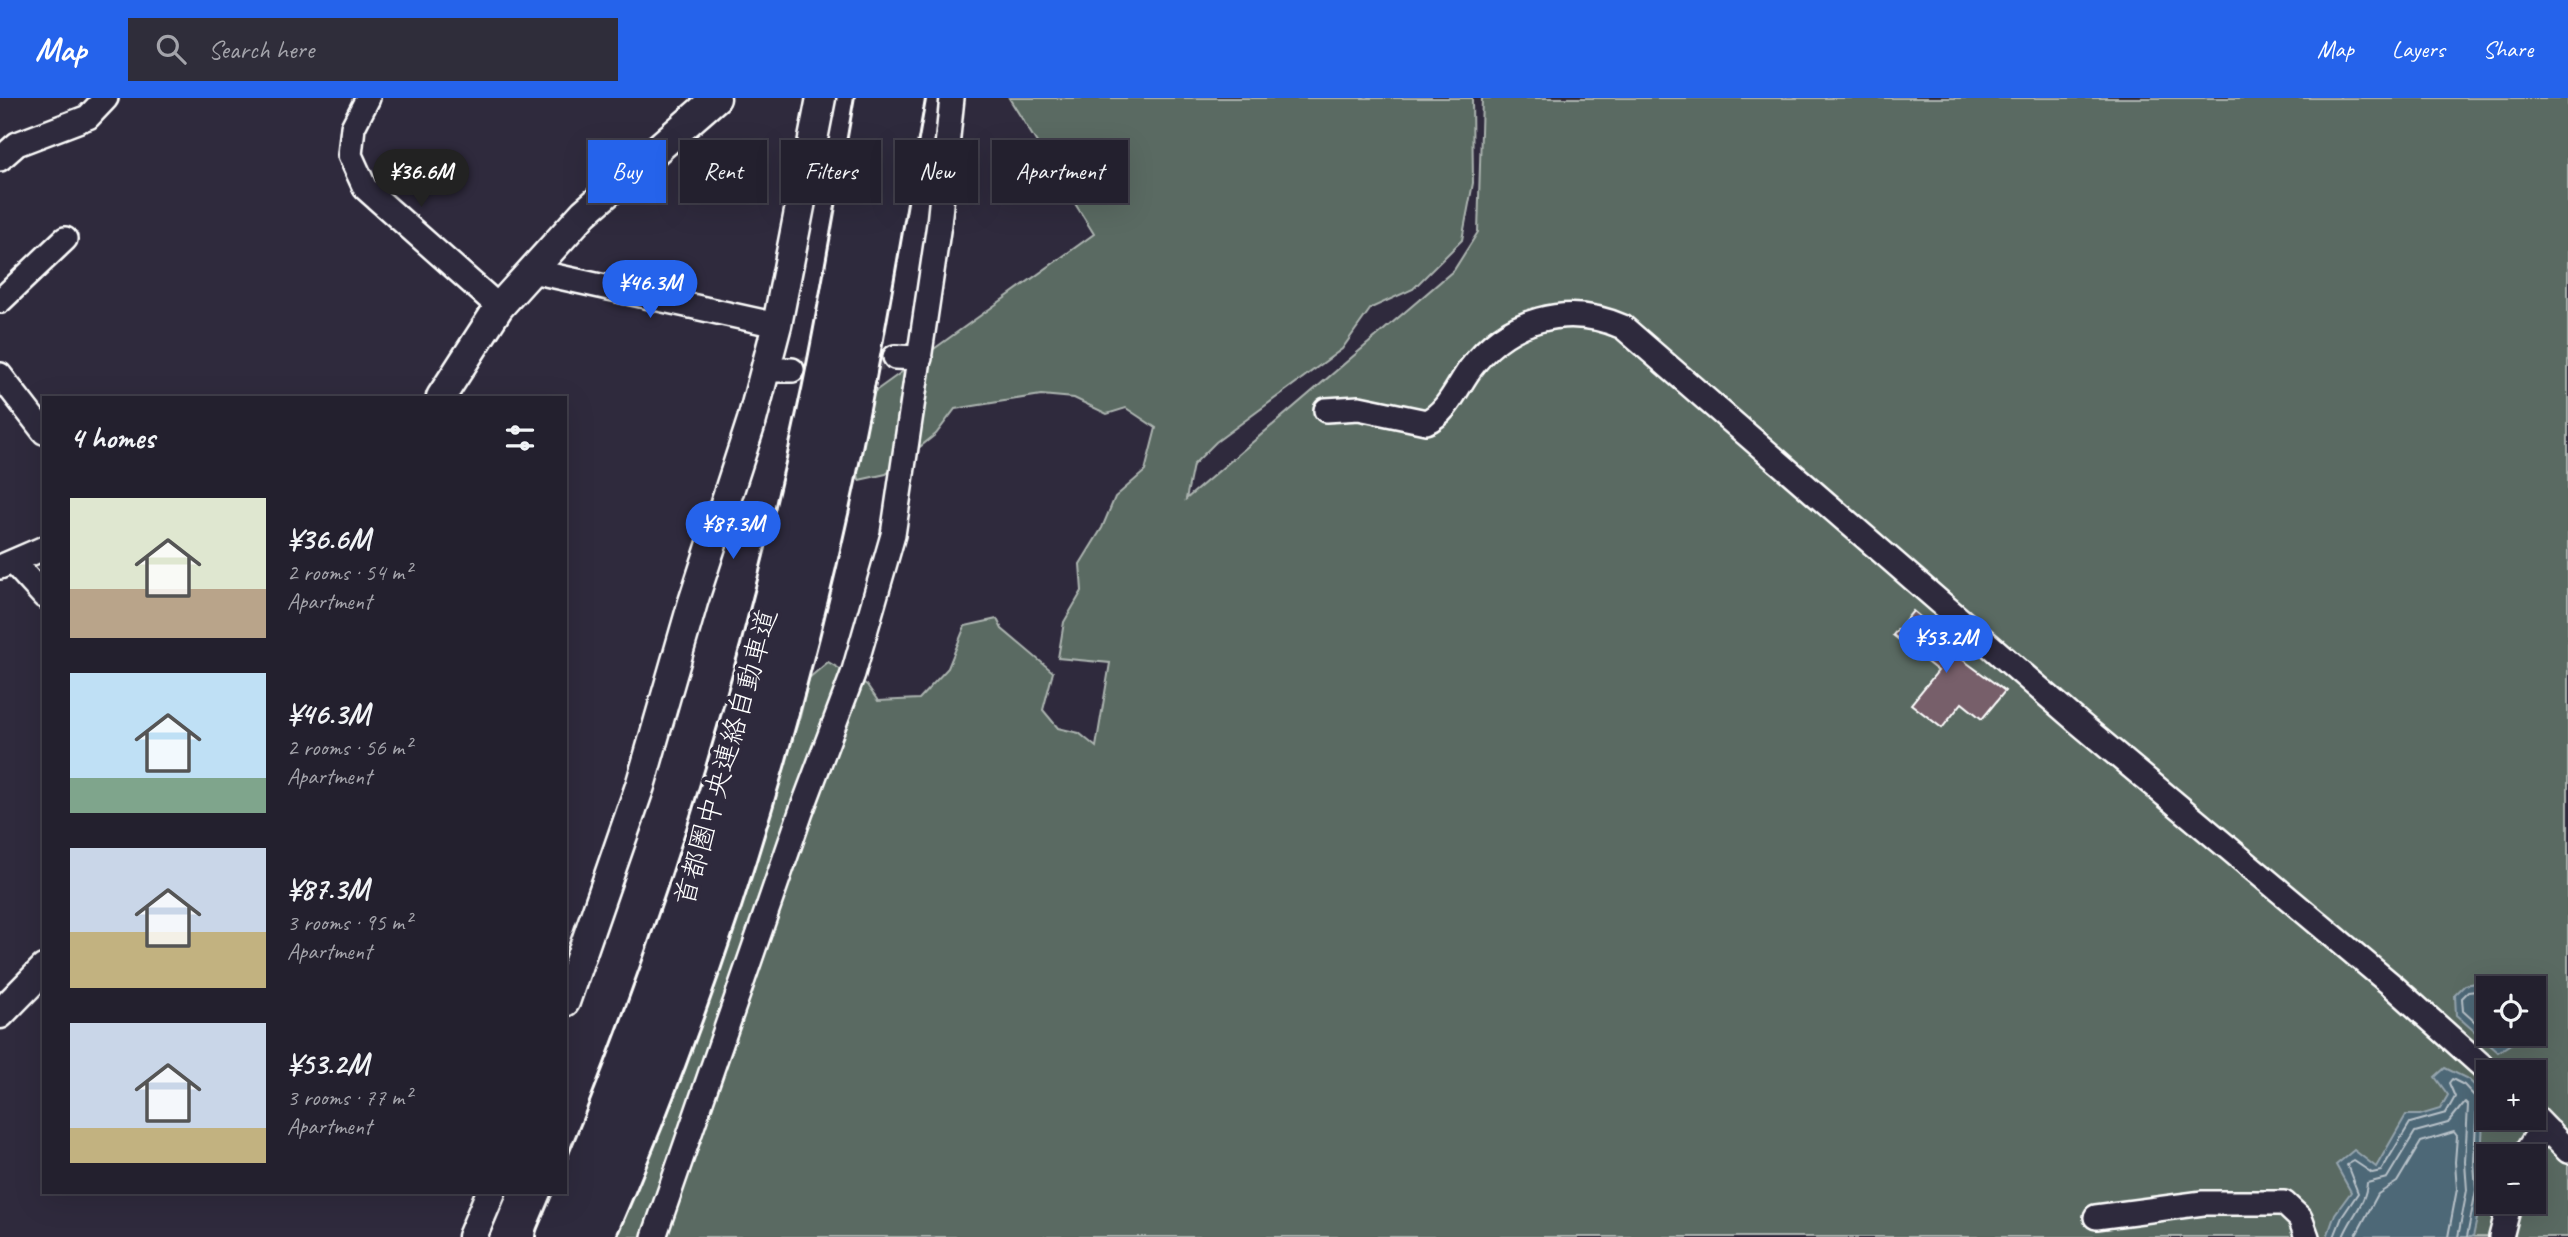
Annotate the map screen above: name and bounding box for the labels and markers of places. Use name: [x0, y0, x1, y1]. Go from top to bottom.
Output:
pin: ¥36.6M: [364, 150, 478, 209]
pin: ¥46.3M: [593, 260, 707, 320]
pin: ¥87.3M: [676, 502, 790, 561]
pin: ¥53.2M: [1889, 616, 2003, 675]

